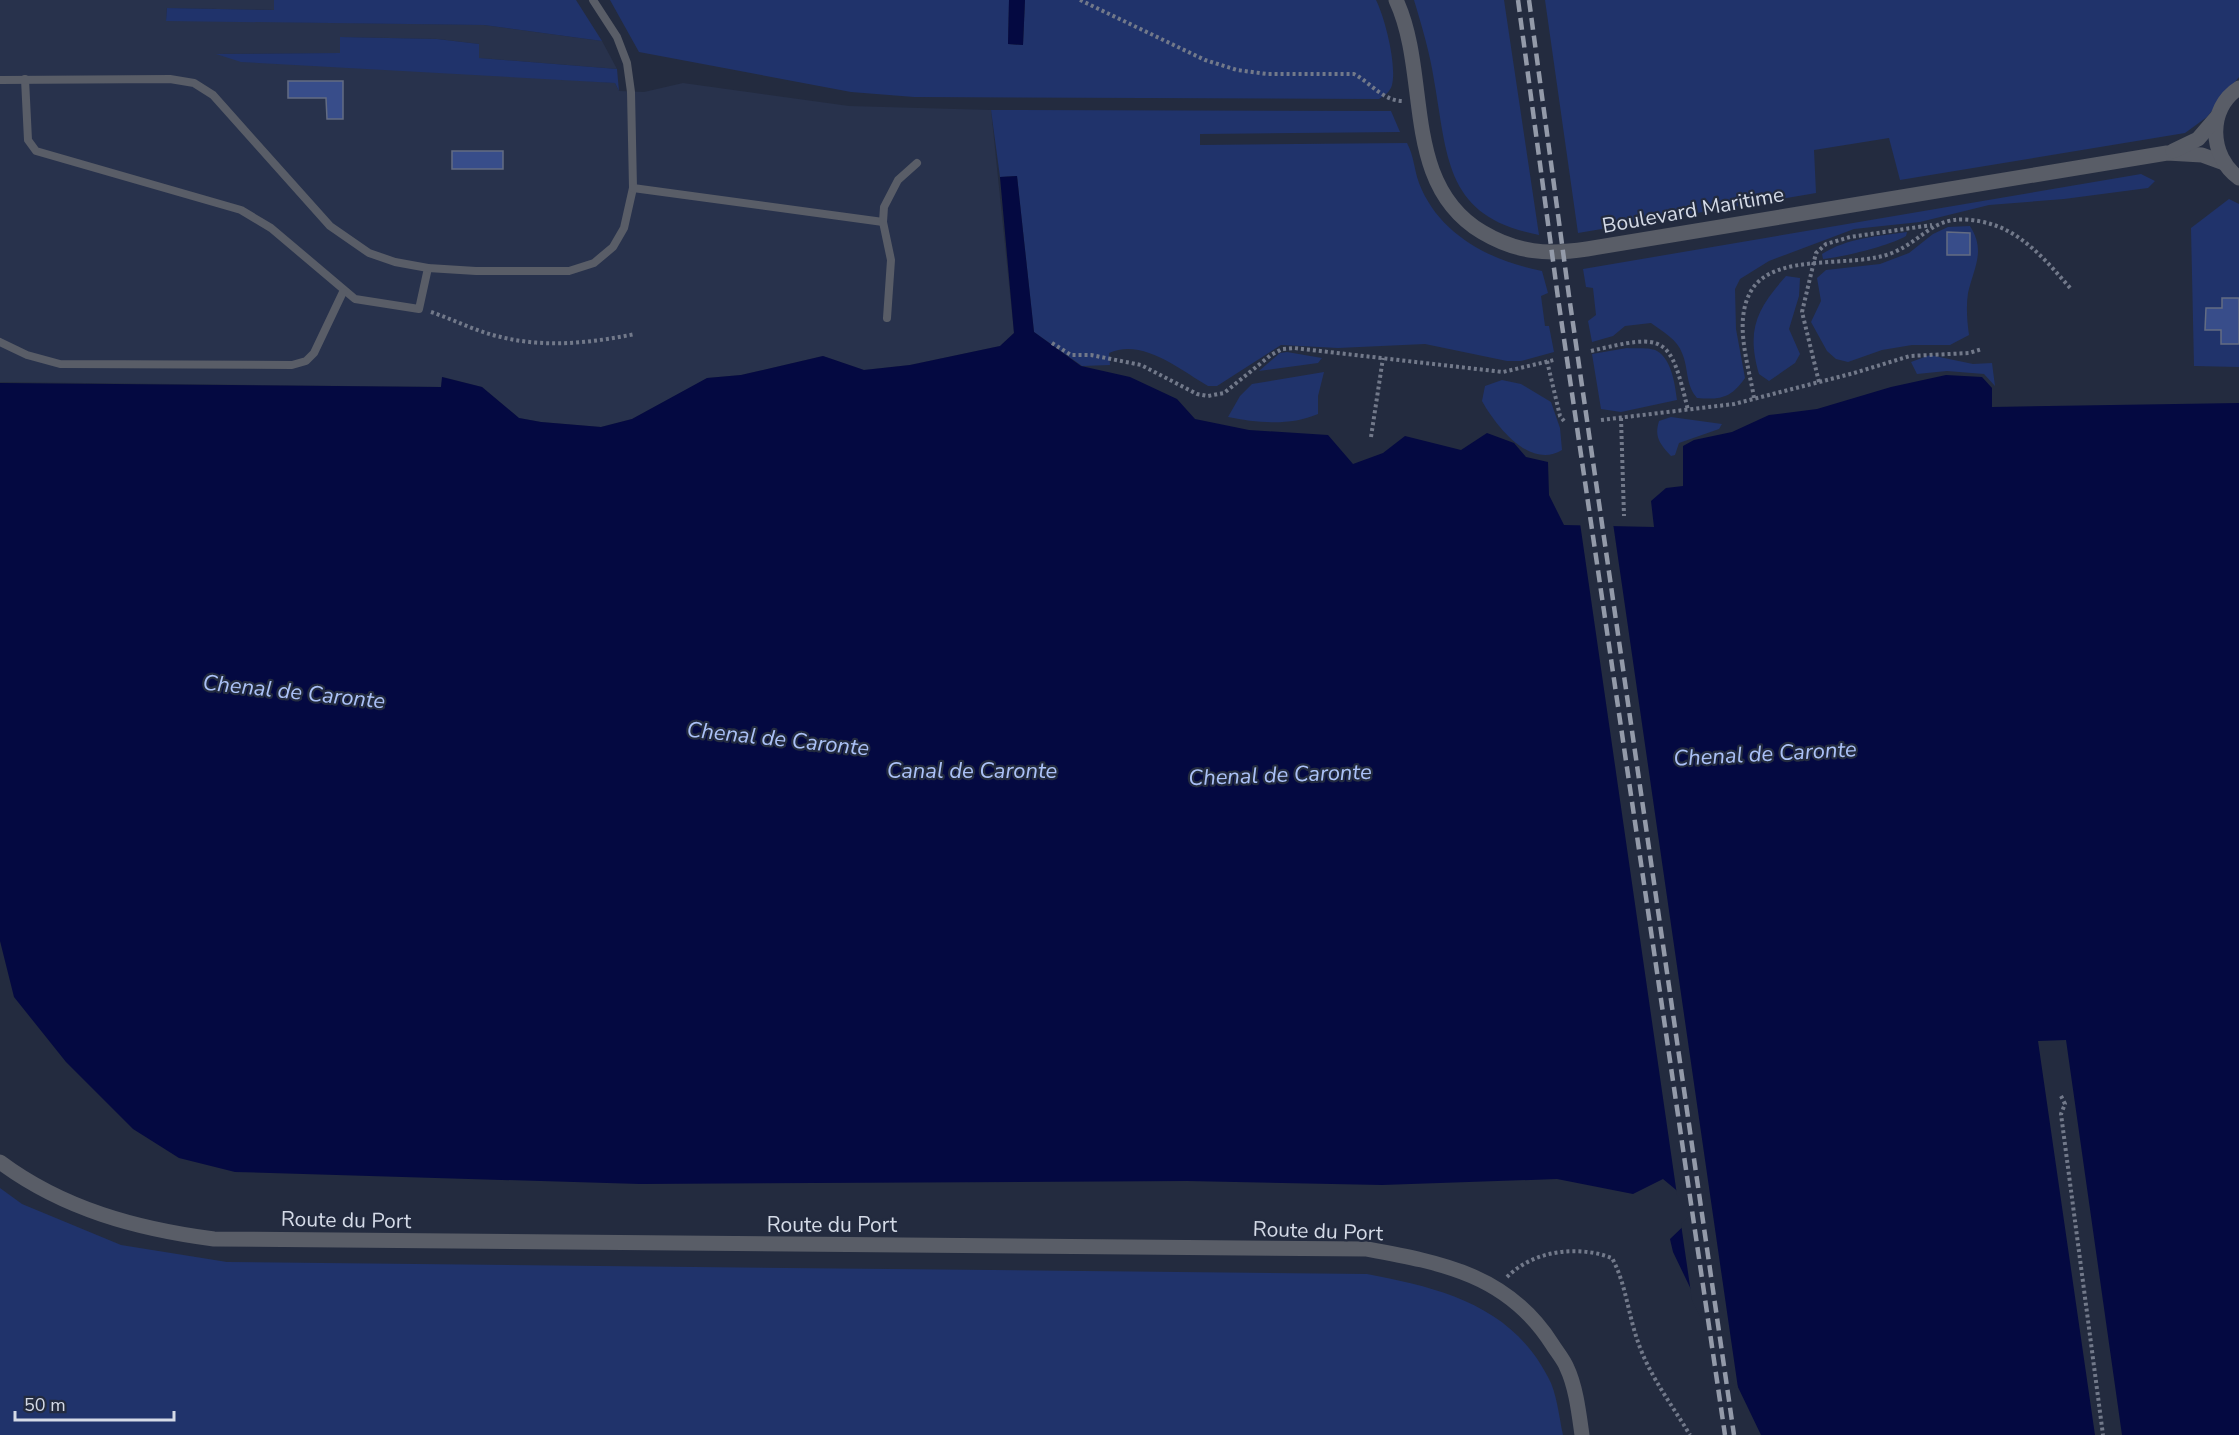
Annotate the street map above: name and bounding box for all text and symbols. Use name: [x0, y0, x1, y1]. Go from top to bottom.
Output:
street label: Boulevard Maritime: [1600, 180, 1786, 240]
water label: Chenal de Caronte: [201, 667, 387, 717]
water label: Chenal de Caronte: [685, 714, 871, 764]
water label: Chenal de Caronte: [1673, 734, 1858, 774]
water label: Canal de Caronte: [887, 756, 1058, 786]
water label: Chenal de Caronte: [1188, 757, 1372, 793]
street label: Route du Port: [281, 1205, 412, 1235]
street label: Route du Port: [767, 1211, 898, 1239]
street label: Route du Port: [1252, 1215, 1384, 1247]
scale bar: [15, 1384, 174, 1422]
text: 50 m: [24, 1393, 66, 1417]

